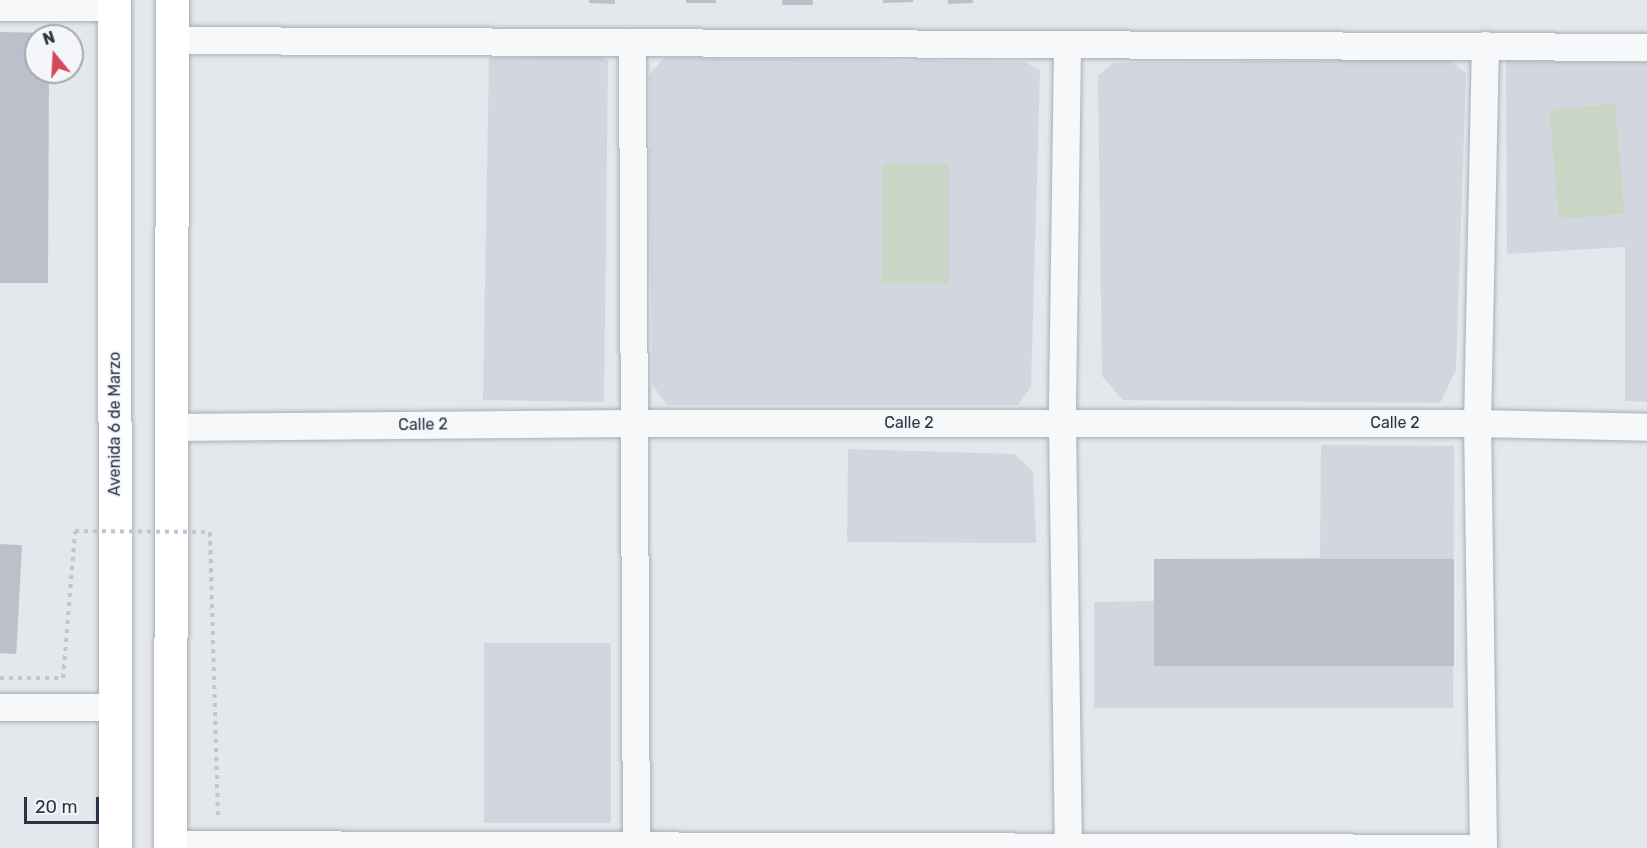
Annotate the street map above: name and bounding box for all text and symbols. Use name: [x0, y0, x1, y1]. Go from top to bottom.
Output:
north arrow: [24, 24, 84, 84]
text: N: [40, 27, 57, 49]
street label: Avenida 6 de Marzo: [105, 352, 125, 496]
street label: Calle 2: [884, 413, 934, 433]
street label: Calle 2: [1370, 413, 1420, 433]
street label: Calle 2: [398, 415, 448, 435]
scale bar: [27, 785, 102, 823]
text: 20 m: [35, 796, 77, 818]

